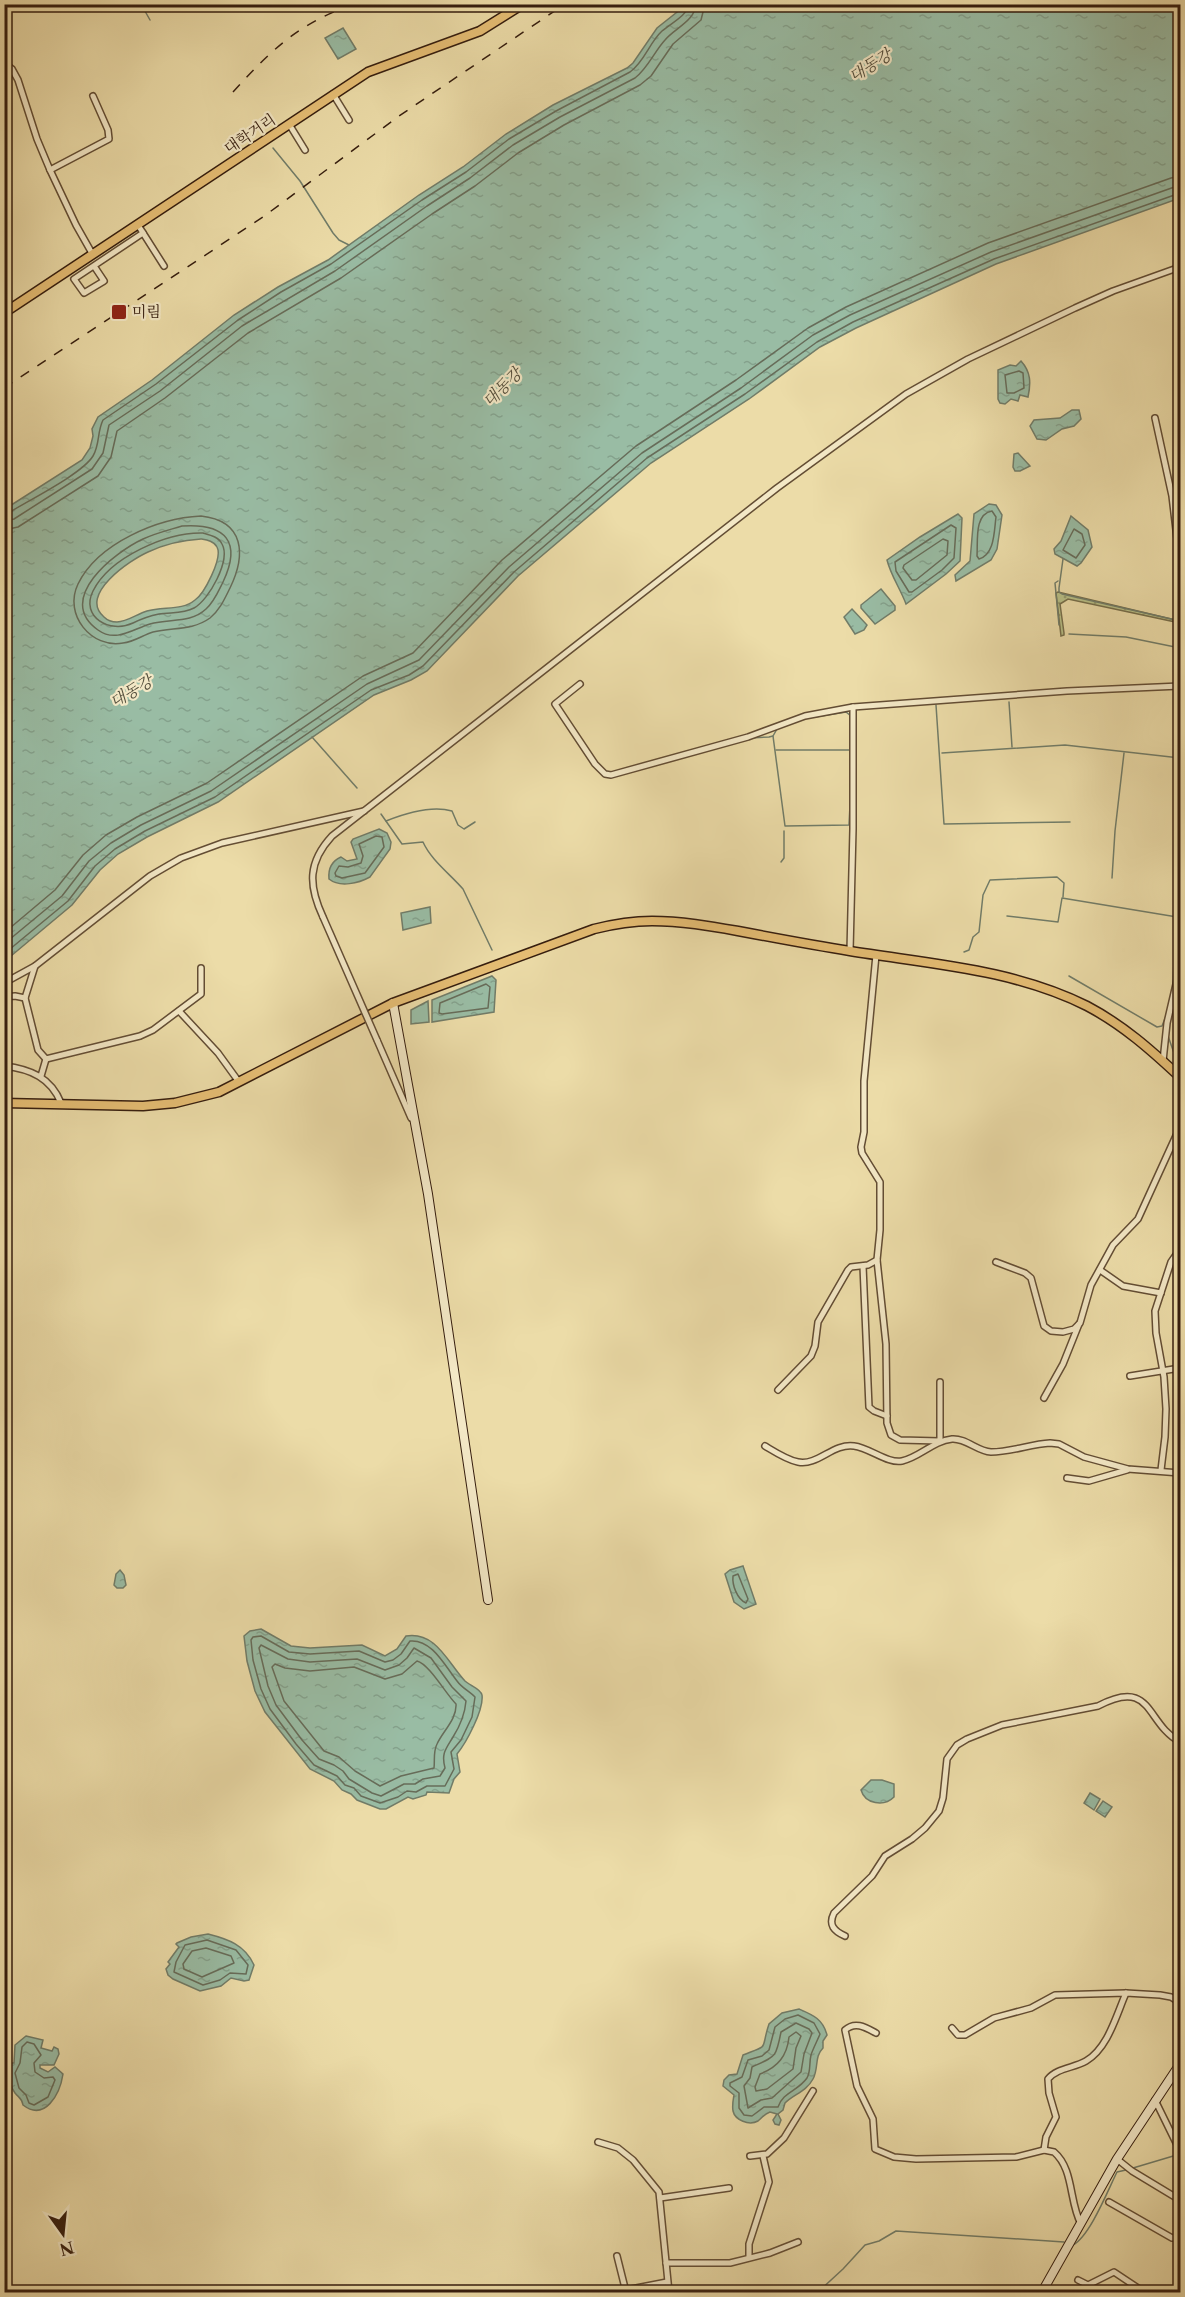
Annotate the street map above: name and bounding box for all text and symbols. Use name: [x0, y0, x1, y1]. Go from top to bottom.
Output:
water label: 대동강: [845, 43, 897, 86]
street label: 대학거리: [220, 110, 279, 158]
place label: 미림: [132, 302, 161, 321]
marker: 미림: [110, 303, 128, 321]
water label: 대동강: [479, 362, 527, 410]
water label: 대동강: [106, 669, 158, 712]
north arrow: [33, 2204, 93, 2264]
text: N: [57, 2237, 76, 2260]

